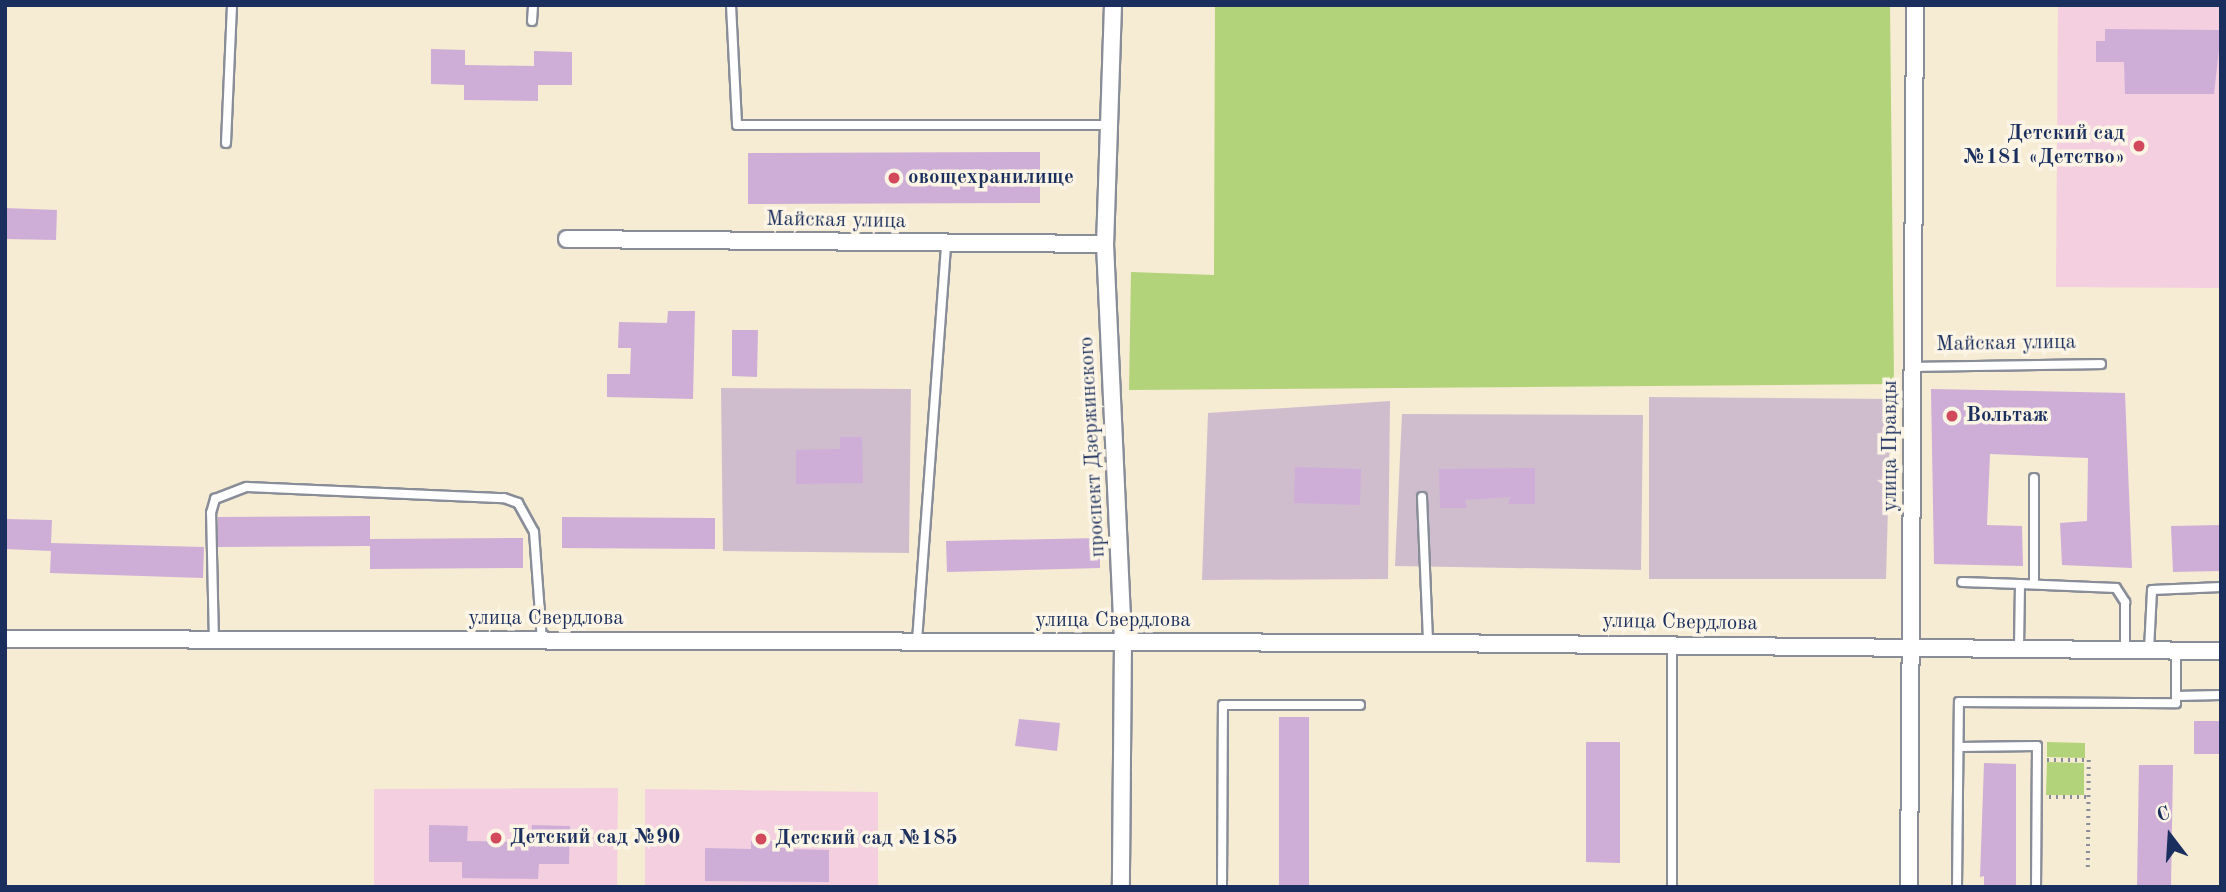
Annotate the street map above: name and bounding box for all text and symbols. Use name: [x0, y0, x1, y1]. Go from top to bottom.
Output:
place label: Детский сад №181 «Детство»: [1963, 121, 2125, 171]
marker: Детский сад №181 «Детство»: [2131, 138, 2147, 154]
place label: овощехранилище: [908, 165, 1074, 191]
marker: овощехранилище: [886, 170, 902, 186]
street label: Майская улица: [766, 207, 906, 235]
street label: Майская улица: [1936, 330, 2076, 358]
street label: проспект Дзержинского: [1075, 336, 1111, 558]
street label: улица Правды: [1878, 380, 1904, 512]
place label: Вольтаж: [1966, 403, 2048, 429]
marker: Вольтаж: [1944, 408, 1960, 424]
street label: улица Свердлова: [468, 606, 624, 632]
street label: улица Свердлова: [1035, 608, 1191, 634]
street label: улица Свердлова: [1602, 609, 1758, 637]
north arrow: [2135, 801, 2205, 871]
text: С: [2155, 805, 2172, 826]
place label: Детский сад №90: [510, 825, 680, 851]
place label: Детский сад №185: [775, 826, 958, 852]
marker: Детский сад №90: [488, 830, 504, 846]
marker: Детский сад №185: [753, 831, 769, 847]

